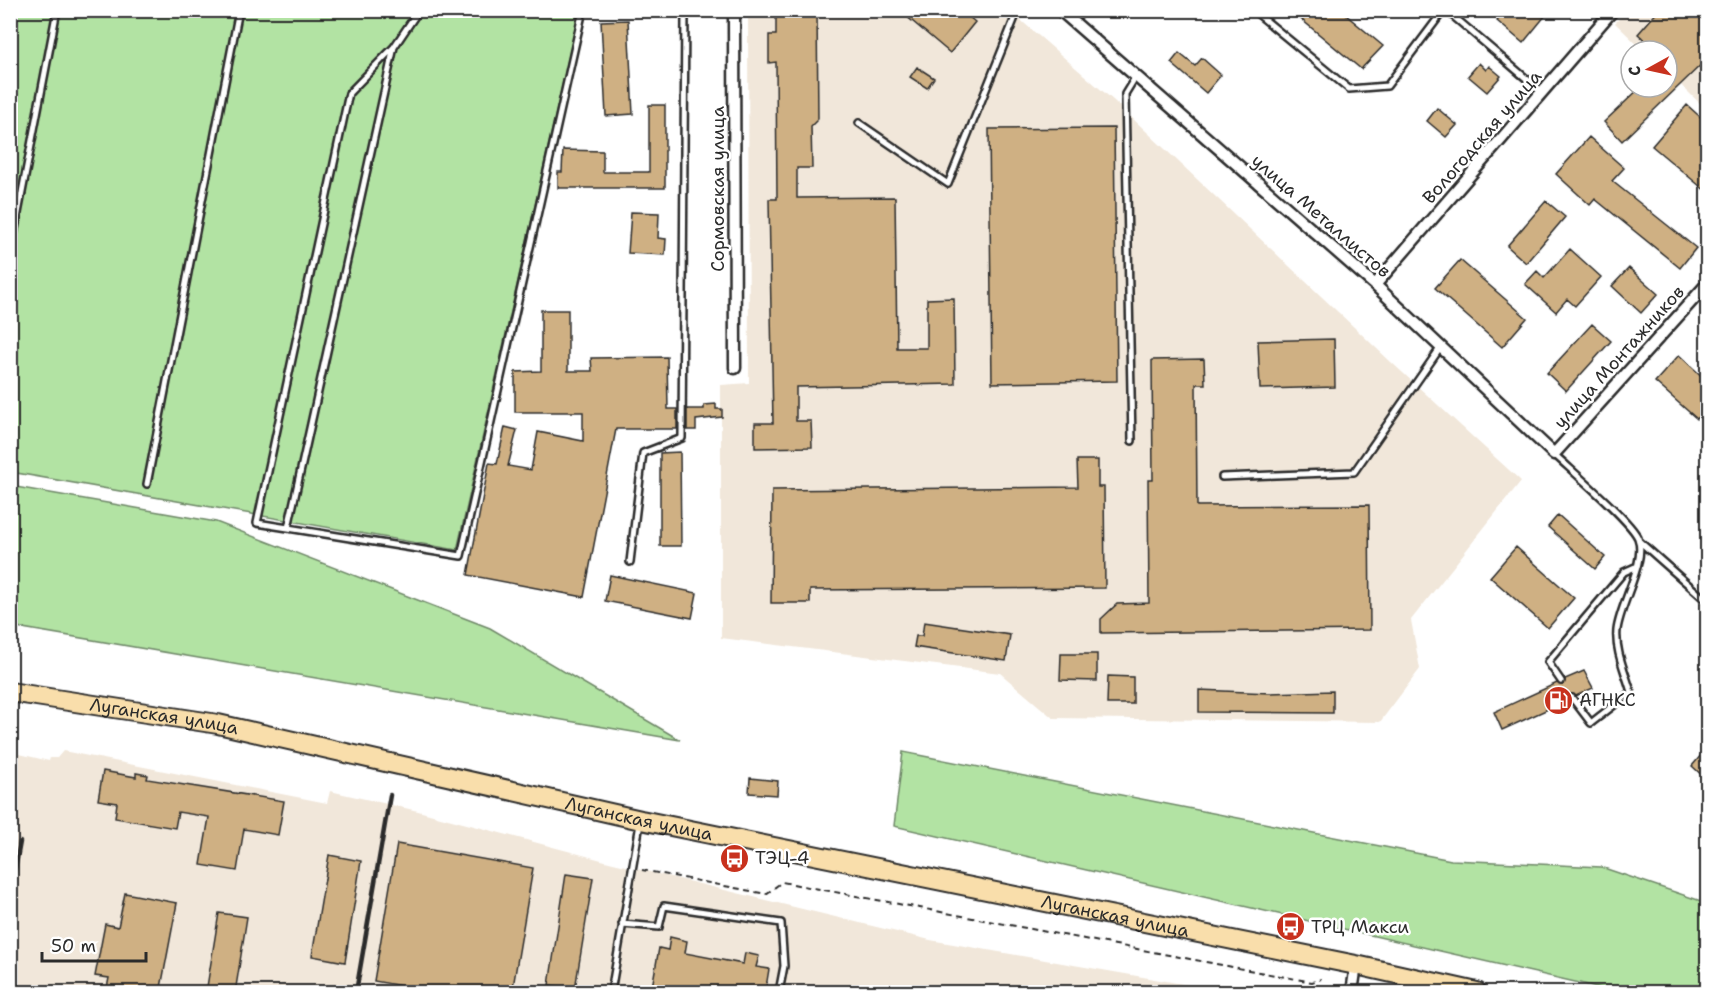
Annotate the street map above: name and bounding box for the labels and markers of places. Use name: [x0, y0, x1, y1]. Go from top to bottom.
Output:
fuel station icon: АГНКС: [1542, 684, 1574, 716]
place label: АГНКС: [1579, 688, 1636, 712]
bus stop icon: ТЭЦ-4: [718, 842, 750, 874]
place label: ТЭЦ-4: [755, 846, 809, 870]
bus stop icon: ТРЦ Макси: [1274, 911, 1306, 943]
place label: ТРЦ Макси: [1311, 915, 1409, 939]

